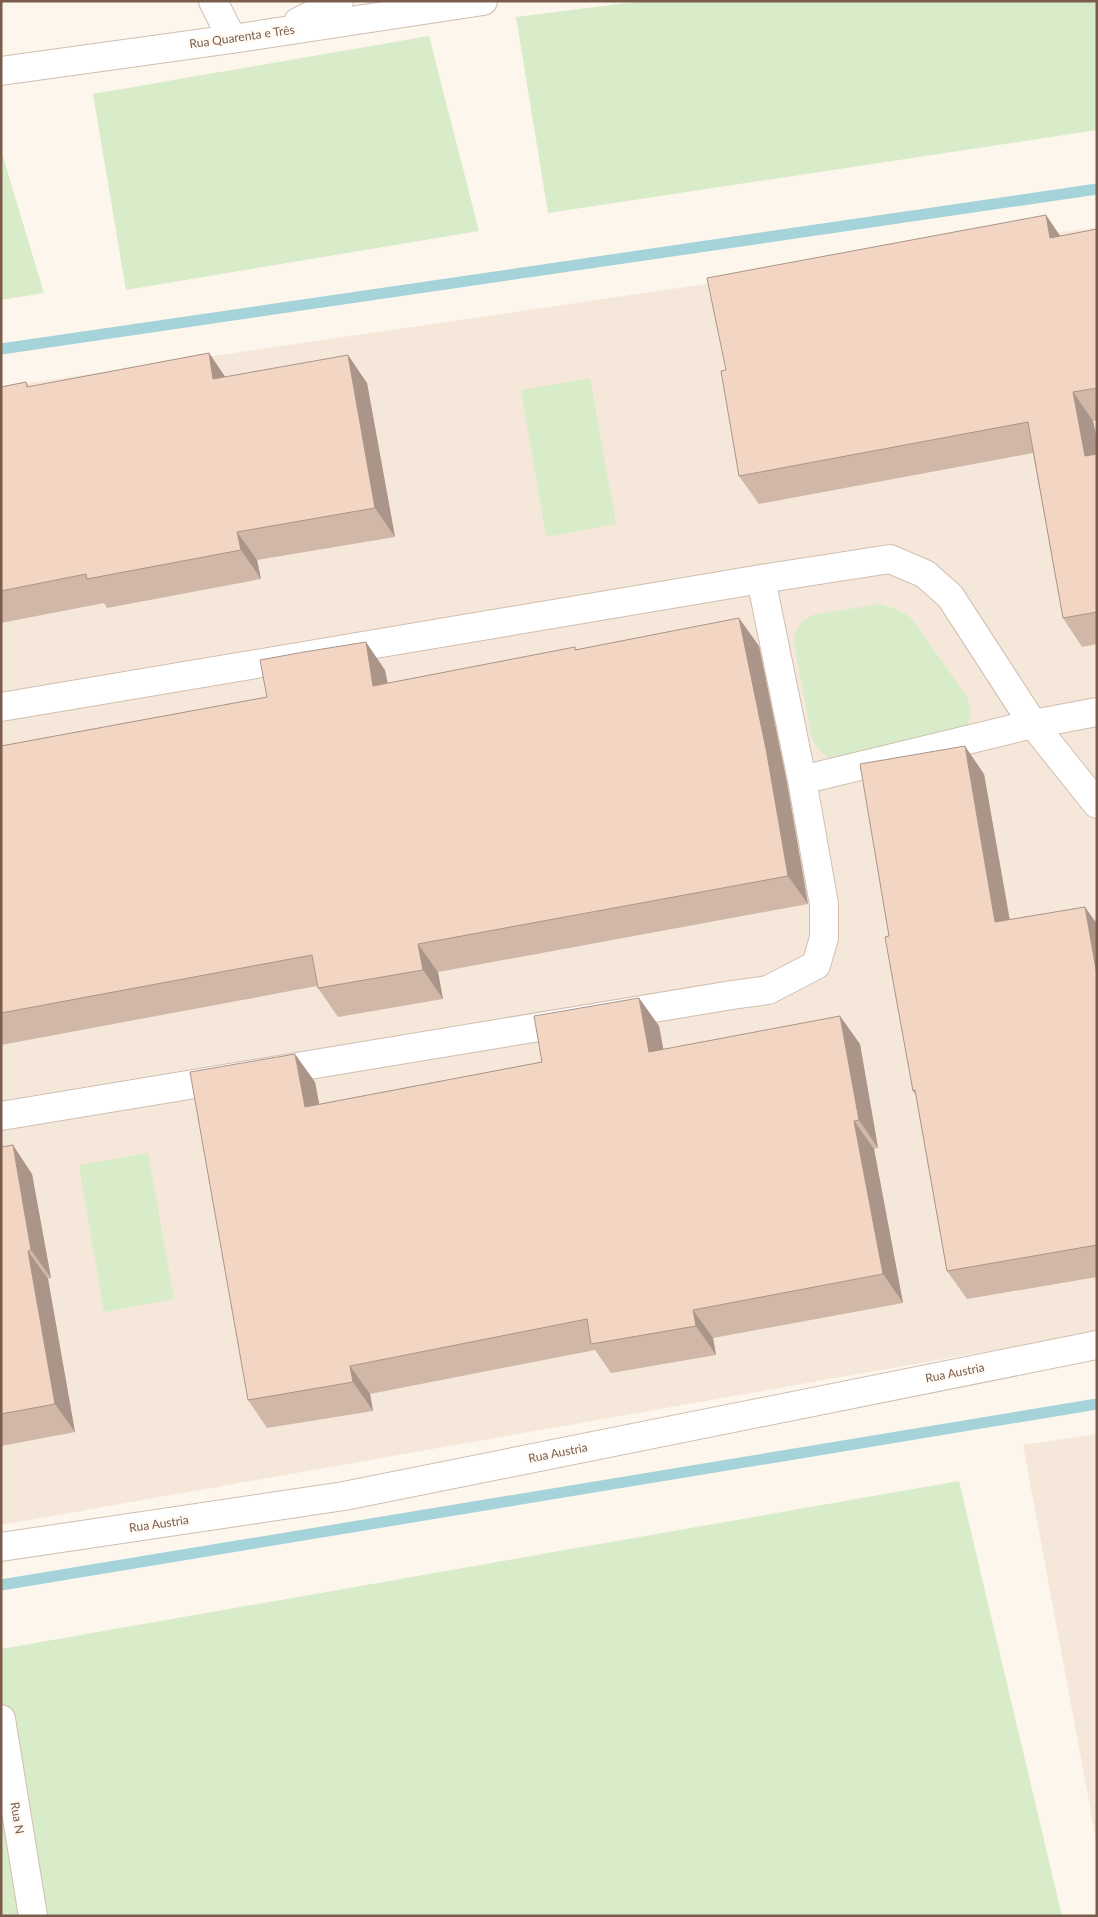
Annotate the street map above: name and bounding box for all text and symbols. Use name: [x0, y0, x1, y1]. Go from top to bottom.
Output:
street label: Rua Quarenta e Três: [188, 22, 295, 51]
street label: Rua Austria: [924, 1359, 986, 1386]
street label: Rua Austria: [527, 1439, 589, 1466]
street label: Rua Austria: [128, 1512, 190, 1535]
street label: Rua N: [8, 1801, 27, 1835]

